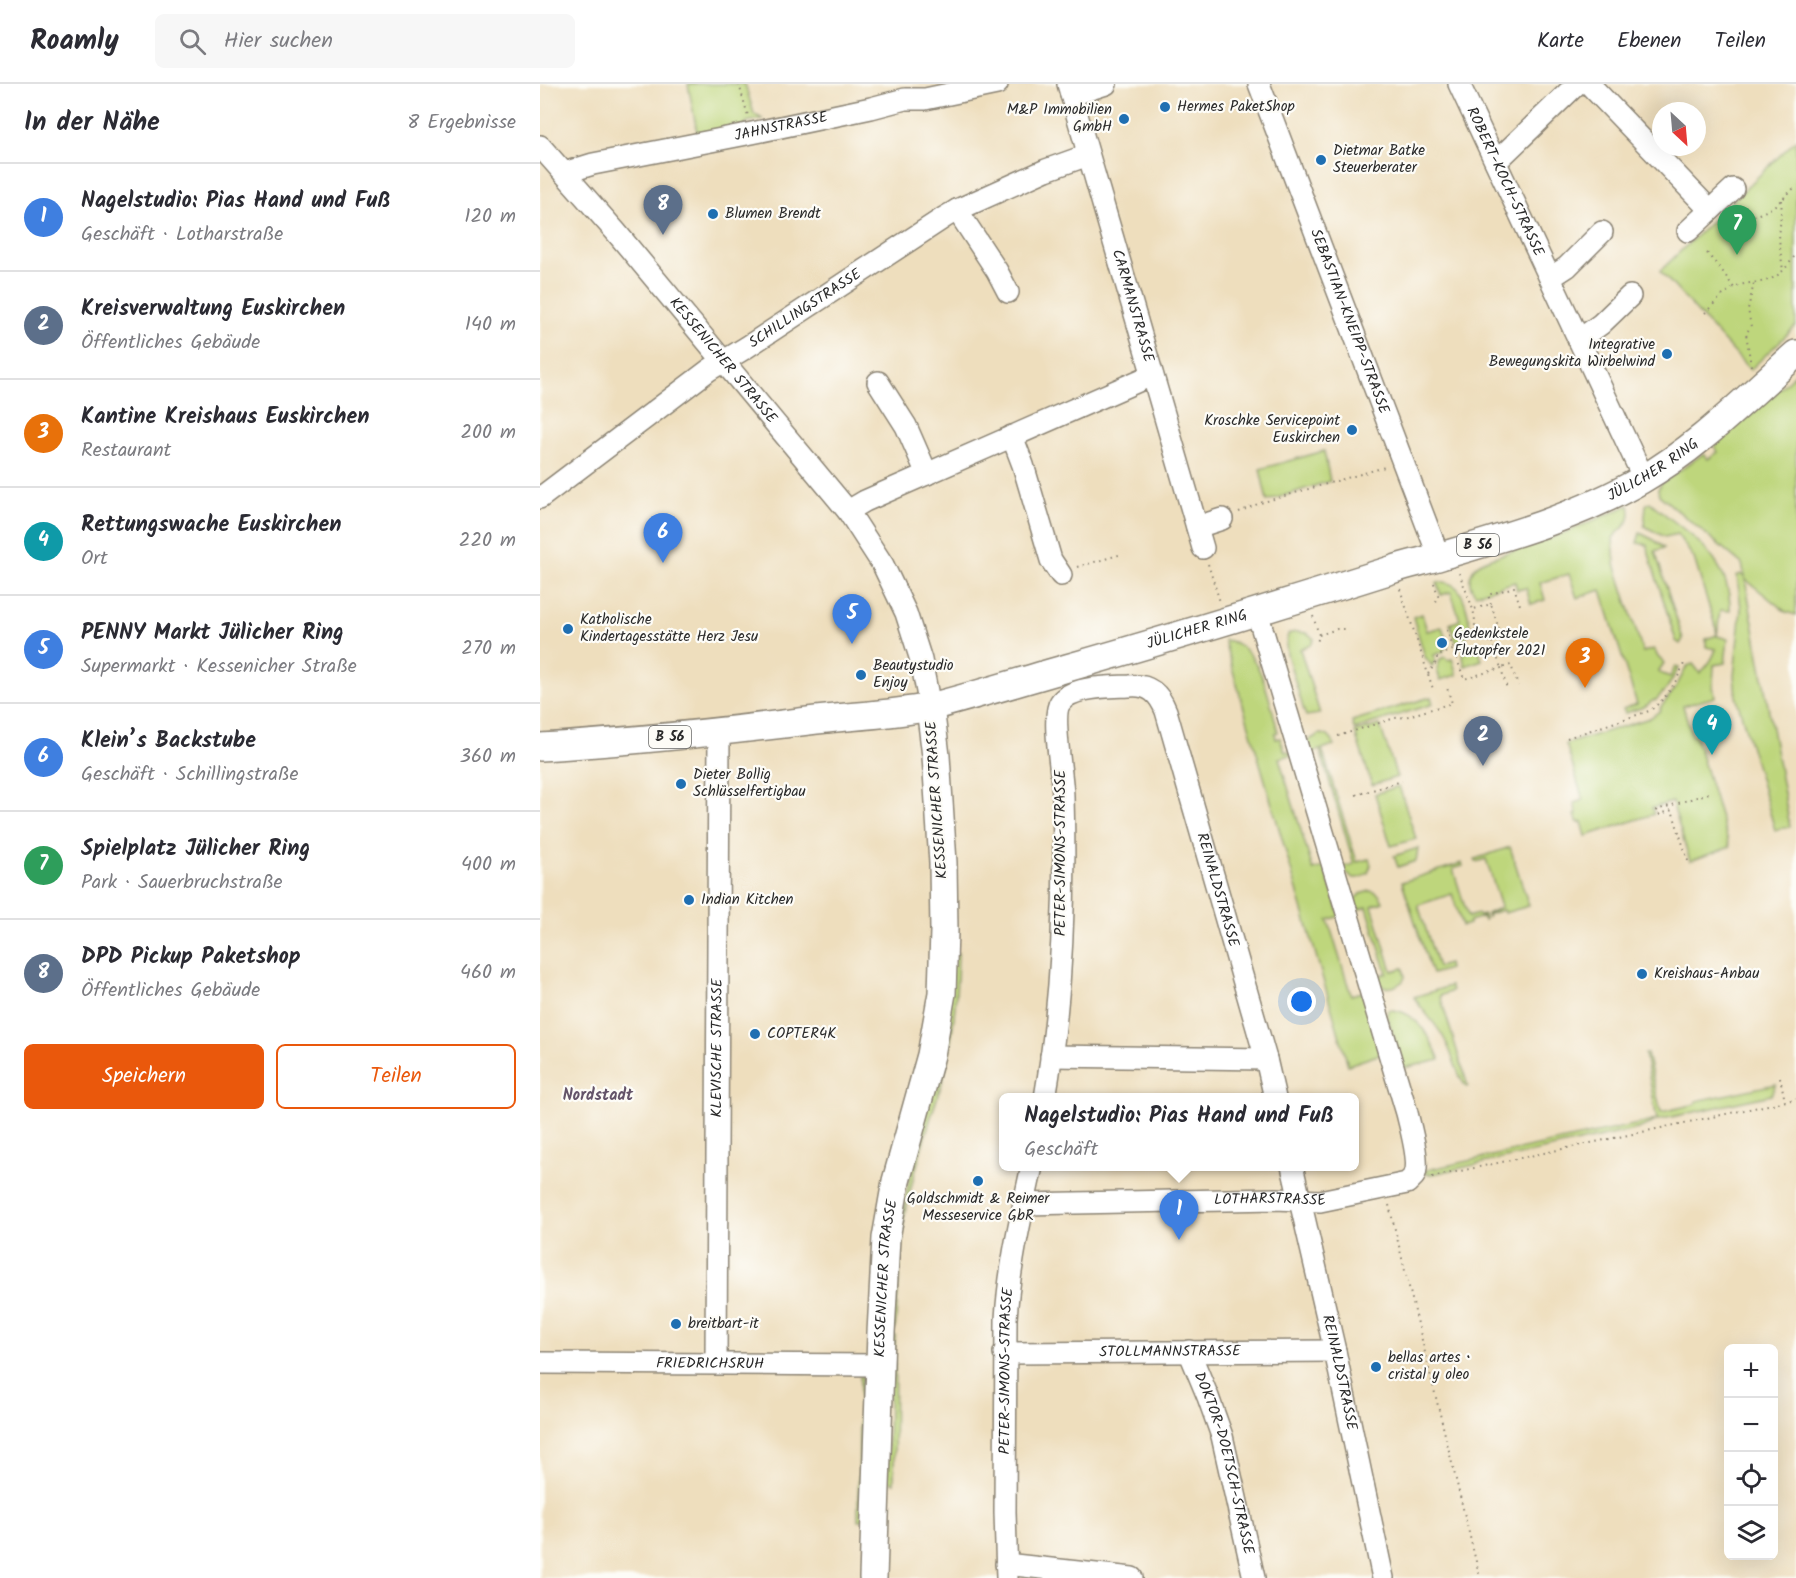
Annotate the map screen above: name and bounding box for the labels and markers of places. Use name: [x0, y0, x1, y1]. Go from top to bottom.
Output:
place label: Hermes PaketShop: [1177, 95, 1295, 119]
place label: M&P Immobilien GmbH: [1007, 98, 1112, 139]
marker: Hermes PaketShop: [1158, 100, 1172, 114]
marker: M&P Immobilien GmbH: [1117, 112, 1131, 126]
place label: Dietmar Batke Steuerberater: [1333, 139, 1425, 180]
marker: Dietmar Batke Steuerberater: [1314, 153, 1328, 167]
pin: 8: [644, 186, 682, 235]
place label: Blumen Brendt: [725, 202, 821, 226]
pin: 7: [1718, 206, 1756, 255]
marker: Blumen Brendt: [706, 207, 720, 221]
place label: Integrative Bewegungskita Wirbelwind: [1489, 333, 1656, 374]
marker: Integrative Bewegungskita Wirbelwind: [1660, 347, 1674, 361]
place label: Kroschke Servicepoint Euskirchen: [1204, 409, 1340, 450]
marker: Kroschke Servicepoint Euskirchen: [1345, 423, 1359, 437]
pin: 6: [644, 514, 682, 563]
pin: 5: [832, 594, 872, 644]
place label: Katholische Kindertagesstätte Herz Jesu: [580, 608, 758, 649]
marker: Katholische Kindertagesstätte Herz Jesu: [561, 622, 575, 636]
place label: Gedenkstele Flutopfer 2021: [1454, 622, 1546, 663]
marker: Gedenkstele Flutopfer 2021: [1435, 636, 1449, 650]
pin: 3: [1566, 638, 1604, 688]
place label: Beautystudio Enjoy: [873, 654, 954, 695]
marker: Beautystudio Enjoy: [854, 668, 868, 682]
pin: 4: [1692, 706, 1732, 755]
pin: 2: [1464, 716, 1502, 766]
place label: Dieter Bollig Schlüsselfertigbau: [693, 763, 806, 804]
marker: Dieter Bollig Schlüsselfertigbau: [674, 777, 688, 791]
place label: Indian Kitchen: [701, 888, 793, 912]
marker: Indian Kitchen: [682, 893, 696, 907]
place label: Kreishaus-Anbau: [1654, 962, 1759, 986]
marker: Kreishaus-Anbau: [1635, 967, 1649, 981]
place label: COPTER4K: [767, 1022, 836, 1046]
marker: COPTER4K: [748, 1027, 762, 1041]
marker: Goldschmidt & Reimer Messeservice GbR: [971, 1174, 985, 1188]
place label: Goldschmidt & Reimer Messeservice GbR: [907, 1187, 1050, 1228]
pin: 1: [1160, 1190, 1198, 1240]
place label: breitbart-it: [688, 1312, 759, 1336]
marker: breitbart-it: [669, 1317, 683, 1331]
place label: bellas artes • cristal y oleo: [1388, 1346, 1470, 1387]
marker: bellas artes • cristal y oleo: [1369, 1360, 1383, 1374]

